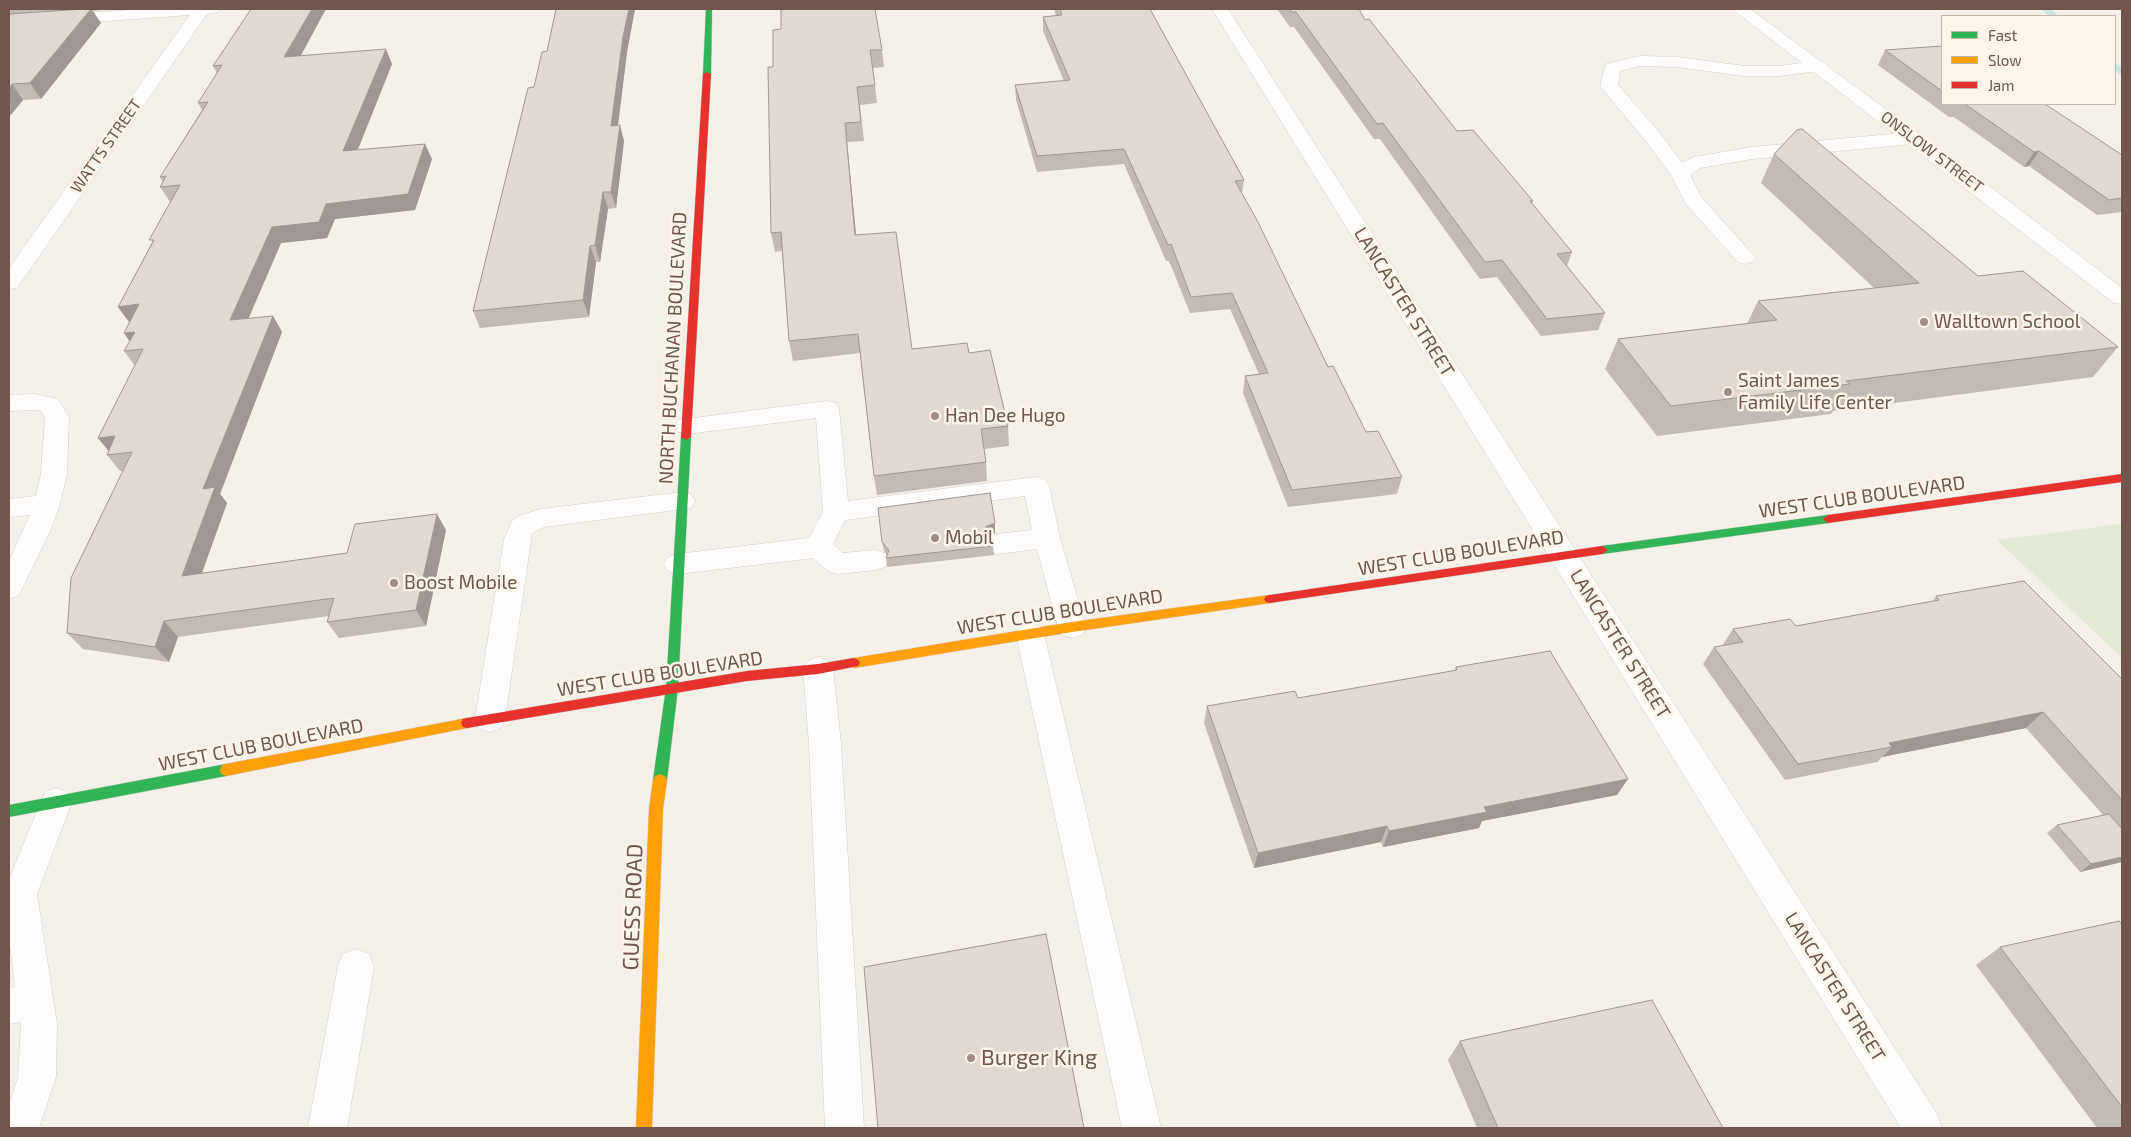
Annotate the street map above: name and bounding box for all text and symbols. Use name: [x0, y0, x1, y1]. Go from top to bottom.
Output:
legend: [1941, 15, 2116, 105]
text: Fast: [1988, 26, 2017, 44]
text: Slow: [1988, 51, 2022, 69]
text: Jam: [1988, 76, 2014, 94]
street label: WATTS STREET: [66, 95, 146, 197]
street label: ONSLOW STREET: [1877, 107, 1987, 197]
street label: NORTH BUCHANAN BOULEVARD: [654, 211, 692, 485]
street label: LANCASTER STREET: [1349, 223, 1459, 381]
place label: Walltown School: [1934, 311, 2080, 333]
marker: Walltown School: [1918, 316, 1930, 328]
place label: Saint James Family Life Center: [1738, 370, 1892, 414]
marker: Saint James Family Life Center: [1722, 386, 1734, 398]
place label: Han Dee Hugo: [945, 405, 1065, 427]
marker: Han Dee Hugo: [929, 410, 941, 422]
street label: WEST CLUB BOULEVARD: [1757, 471, 1967, 523]
street label: WEST CLUB BOULEVARD: [1356, 525, 1566, 581]
place label: Mobil: [945, 527, 994, 549]
marker: Mobil: [929, 532, 941, 544]
street label: LANCASTER STREET: [1565, 565, 1675, 723]
place label: Boost Mobile: [404, 572, 517, 594]
marker: Boost Mobile: [388, 577, 400, 589]
street label: WEST CLUB BOULEVARD: [955, 584, 1165, 640]
street label: WEST CLUB BOULEVARD: [555, 646, 765, 702]
street label: WEST CLUB BOULEVARD: [157, 714, 365, 776]
street label: GUESS ROAD: [618, 843, 648, 971]
street label: LANCASTER STREET: [1780, 908, 1890, 1066]
place label: Burger King: [981, 1045, 1097, 1071]
marker: Burger King: [965, 1052, 977, 1064]

